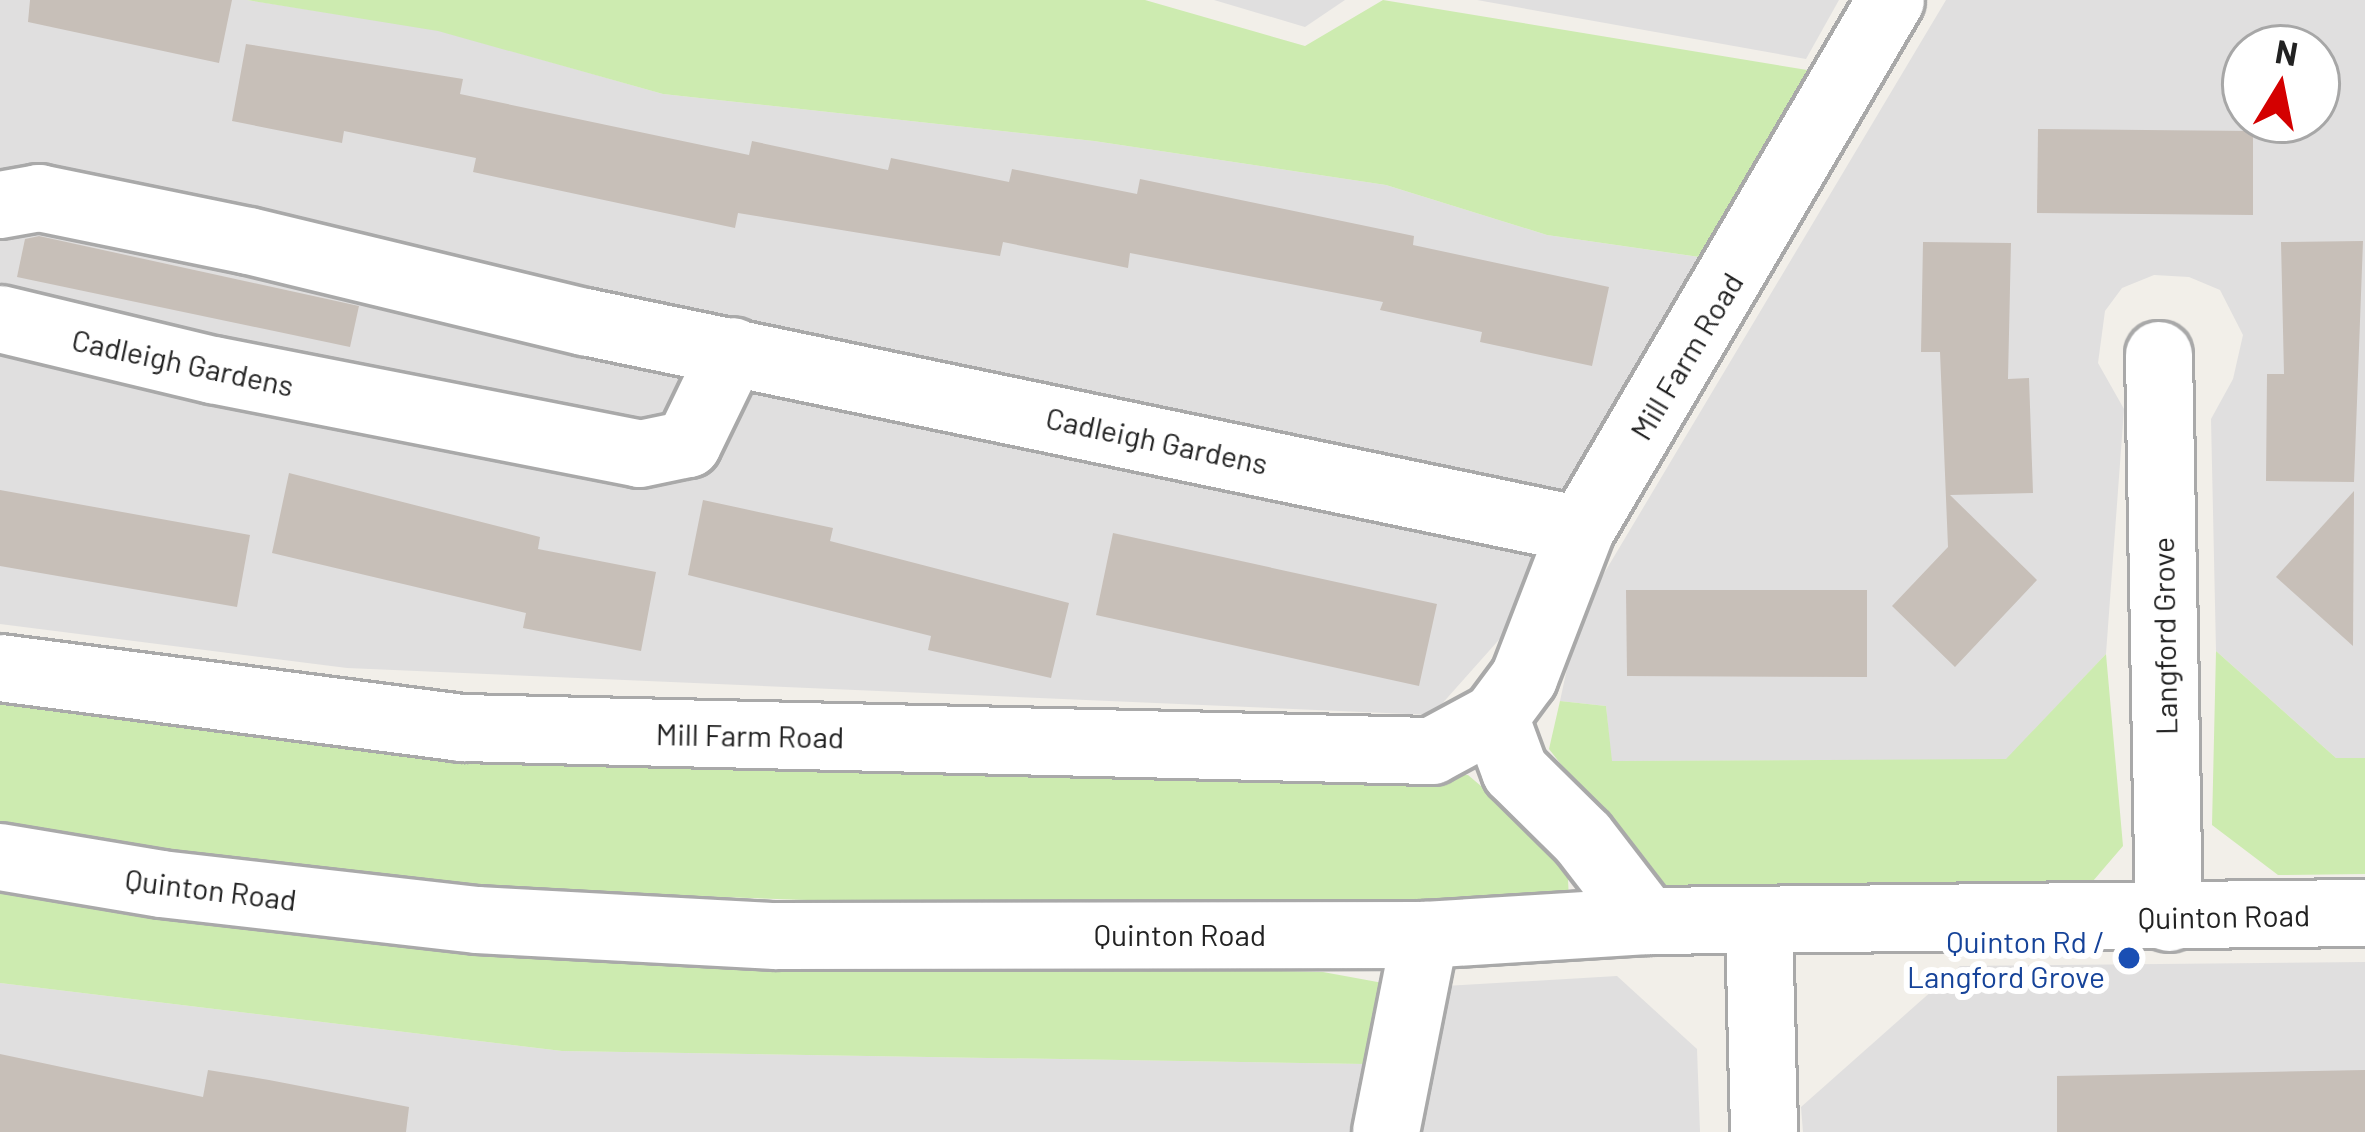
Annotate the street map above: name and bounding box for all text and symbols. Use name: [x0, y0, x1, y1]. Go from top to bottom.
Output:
north arrow: [2221, 24, 2341, 144]
text: N: [2272, 30, 2301, 73]
street label: Mill Farm Road: [1622, 266, 1750, 446]
street label: Cadleigh Gardens: [69, 321, 297, 403]
street label: Cadleigh Gardens: [1043, 399, 1271, 481]
street label: Langford Grove: [2144, 537, 2184, 735]
street label: Mill Farm Road: [656, 715, 844, 755]
street label: Quinton Road: [123, 861, 299, 917]
street label: Quinton Road: [2137, 896, 2311, 936]
street label: Quinton Road: [1094, 916, 1266, 952]
place label: Quinton Rd / Langford Grove: [1907, 923, 2105, 994]
marker: Quinton Rd / Langford Grove: [2116, 945, 2142, 971]

